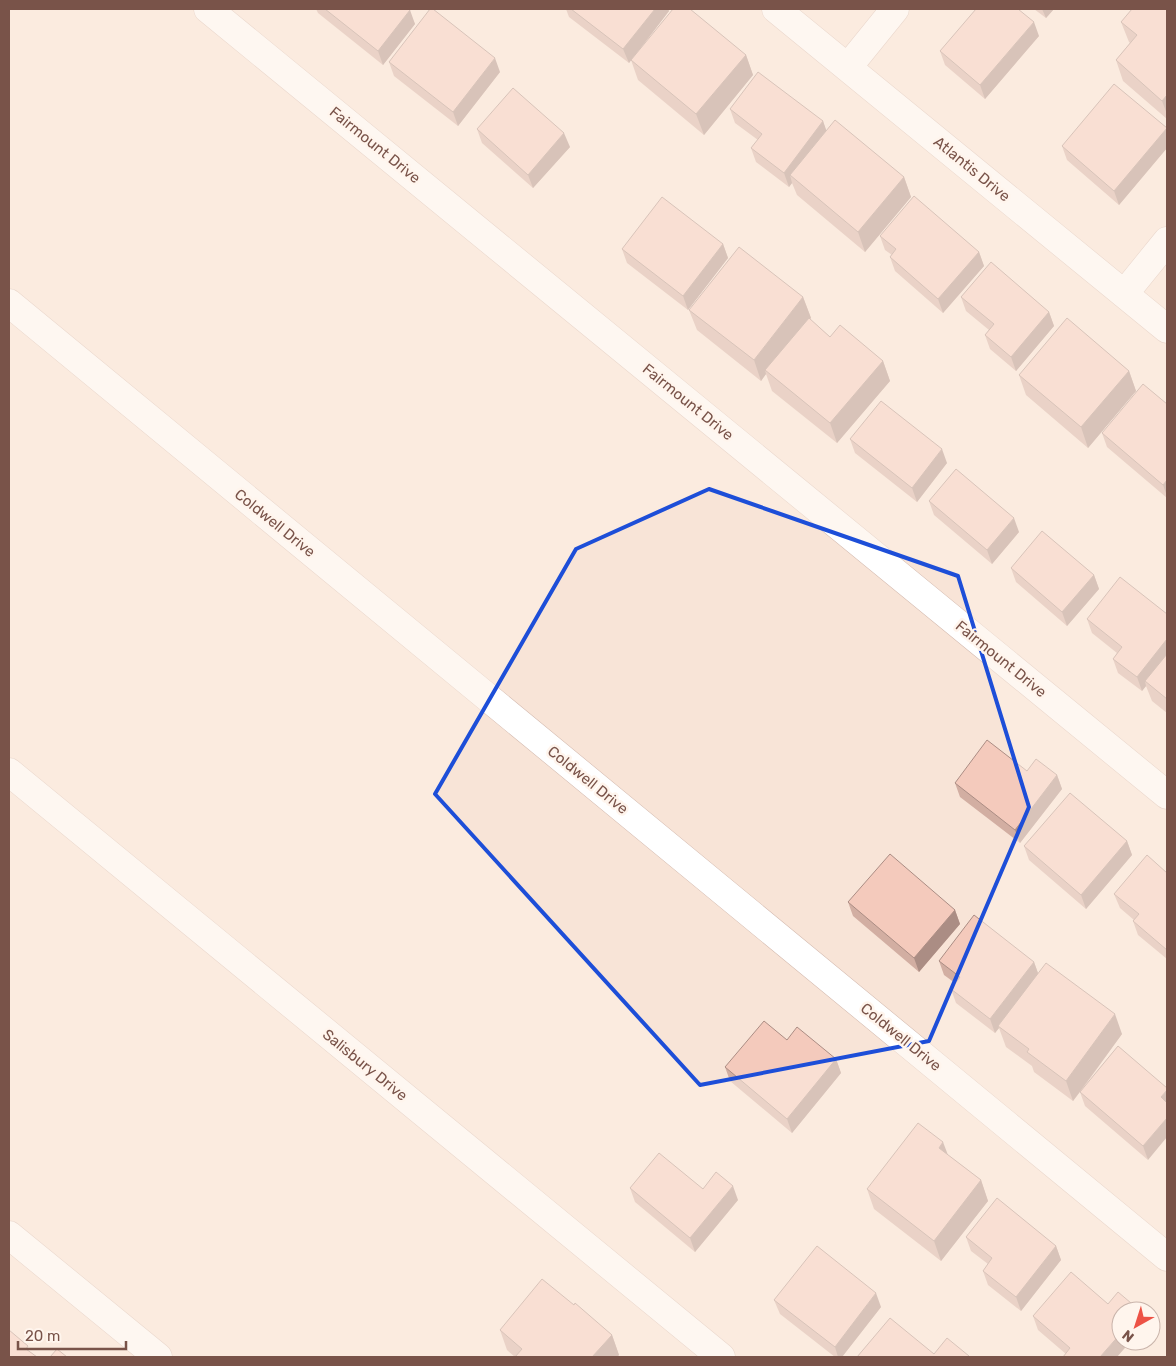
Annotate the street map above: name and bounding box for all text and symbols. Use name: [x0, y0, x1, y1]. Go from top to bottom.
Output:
street label: Fairmount Drive: [326, 103, 424, 187]
street label: Atlantis Drive: [930, 133, 1014, 205]
street label: Fairmount Drive: [639, 360, 737, 444]
street label: Coldwell Drive: [231, 485, 319, 561]
street label: Fairmount Drive: [952, 617, 1050, 701]
street label: Coldwell Drive: [544, 742, 632, 818]
street label: Coldwell Drive: [857, 999, 945, 1075]
street label: Salisbury Drive: [319, 1025, 411, 1105]
north arrow: [1111, 1301, 1161, 1351]
scale bar: [18, 1318, 125, 1350]
text: N: [1119, 1326, 1137, 1345]
text: 20 m: [25, 1327, 60, 1345]

